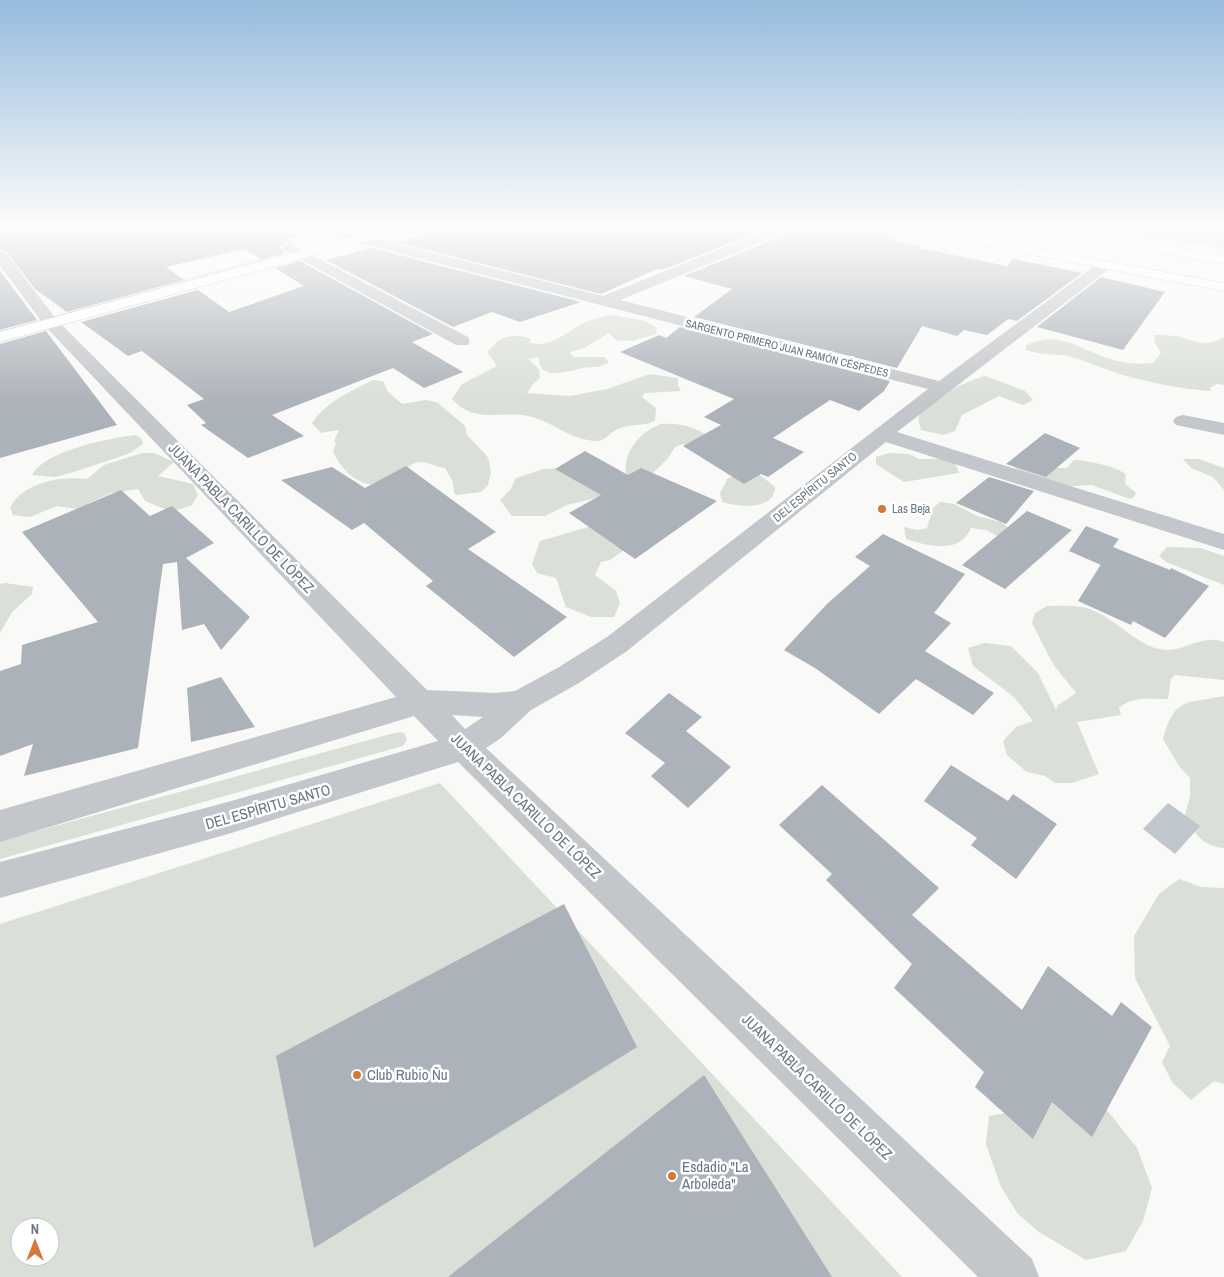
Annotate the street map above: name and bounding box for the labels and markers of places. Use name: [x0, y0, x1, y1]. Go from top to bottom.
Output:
place label: Las Beja: [892, 501, 931, 517]
marker: Las Beja: [876, 503, 888, 515]
place label: Club Rubio Ñu: [367, 1064, 448, 1085]
marker: Club Rubio Ñu: [351, 1069, 363, 1081]
place label: Esdadio "La Arboleda": [681, 1156, 749, 1194]
marker: Esdadio "La Arboleda": [666, 1170, 678, 1182]

